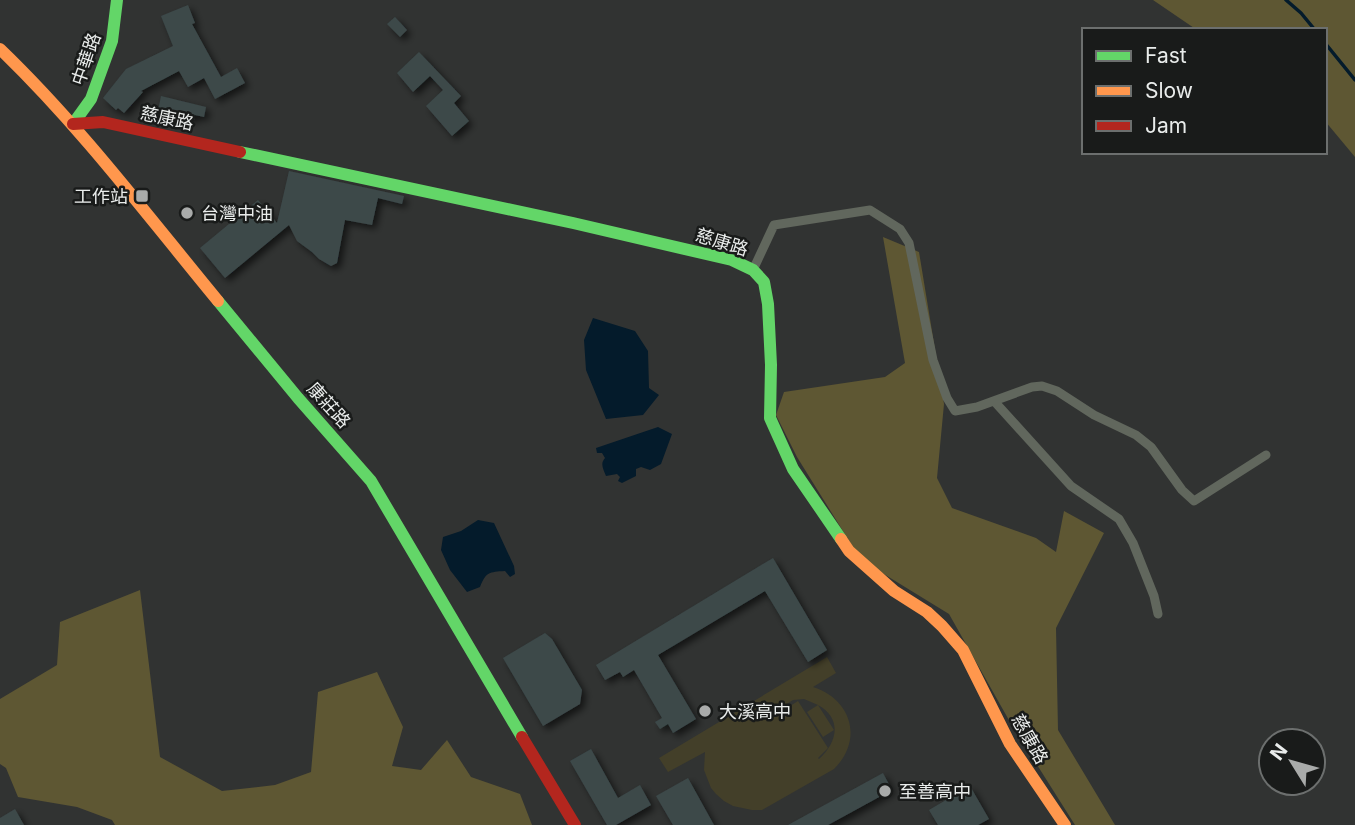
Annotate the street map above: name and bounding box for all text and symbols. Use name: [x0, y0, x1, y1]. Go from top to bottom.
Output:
legend: [1082, 28, 1327, 154]
street label: 中華路: [67, 30, 105, 88]
text: Fast: [1145, 43, 1187, 68]
text: Slow: [1145, 78, 1193, 103]
street label: 慈康路: [138, 102, 196, 134]
text: Jam: [1145, 113, 1187, 138]
place label: 工作站: [74, 186, 128, 207]
marker: 工作站: [134, 188, 150, 204]
place label: 台灣中油: [201, 203, 273, 224]
marker: 台灣中油: [179, 205, 195, 221]
street label: 慈康路: [693, 224, 751, 260]
street label: 康莊路: [303, 378, 355, 432]
place label: 大溪高中: [719, 701, 791, 722]
marker: 大溪高中: [697, 703, 713, 719]
street label: 慈康路: [1007, 710, 1053, 768]
north arrow: [1257, 727, 1327, 797]
text: N: [1265, 739, 1292, 765]
place label: 至善高中: [899, 781, 971, 802]
marker: 至善高中: [877, 783, 893, 799]

